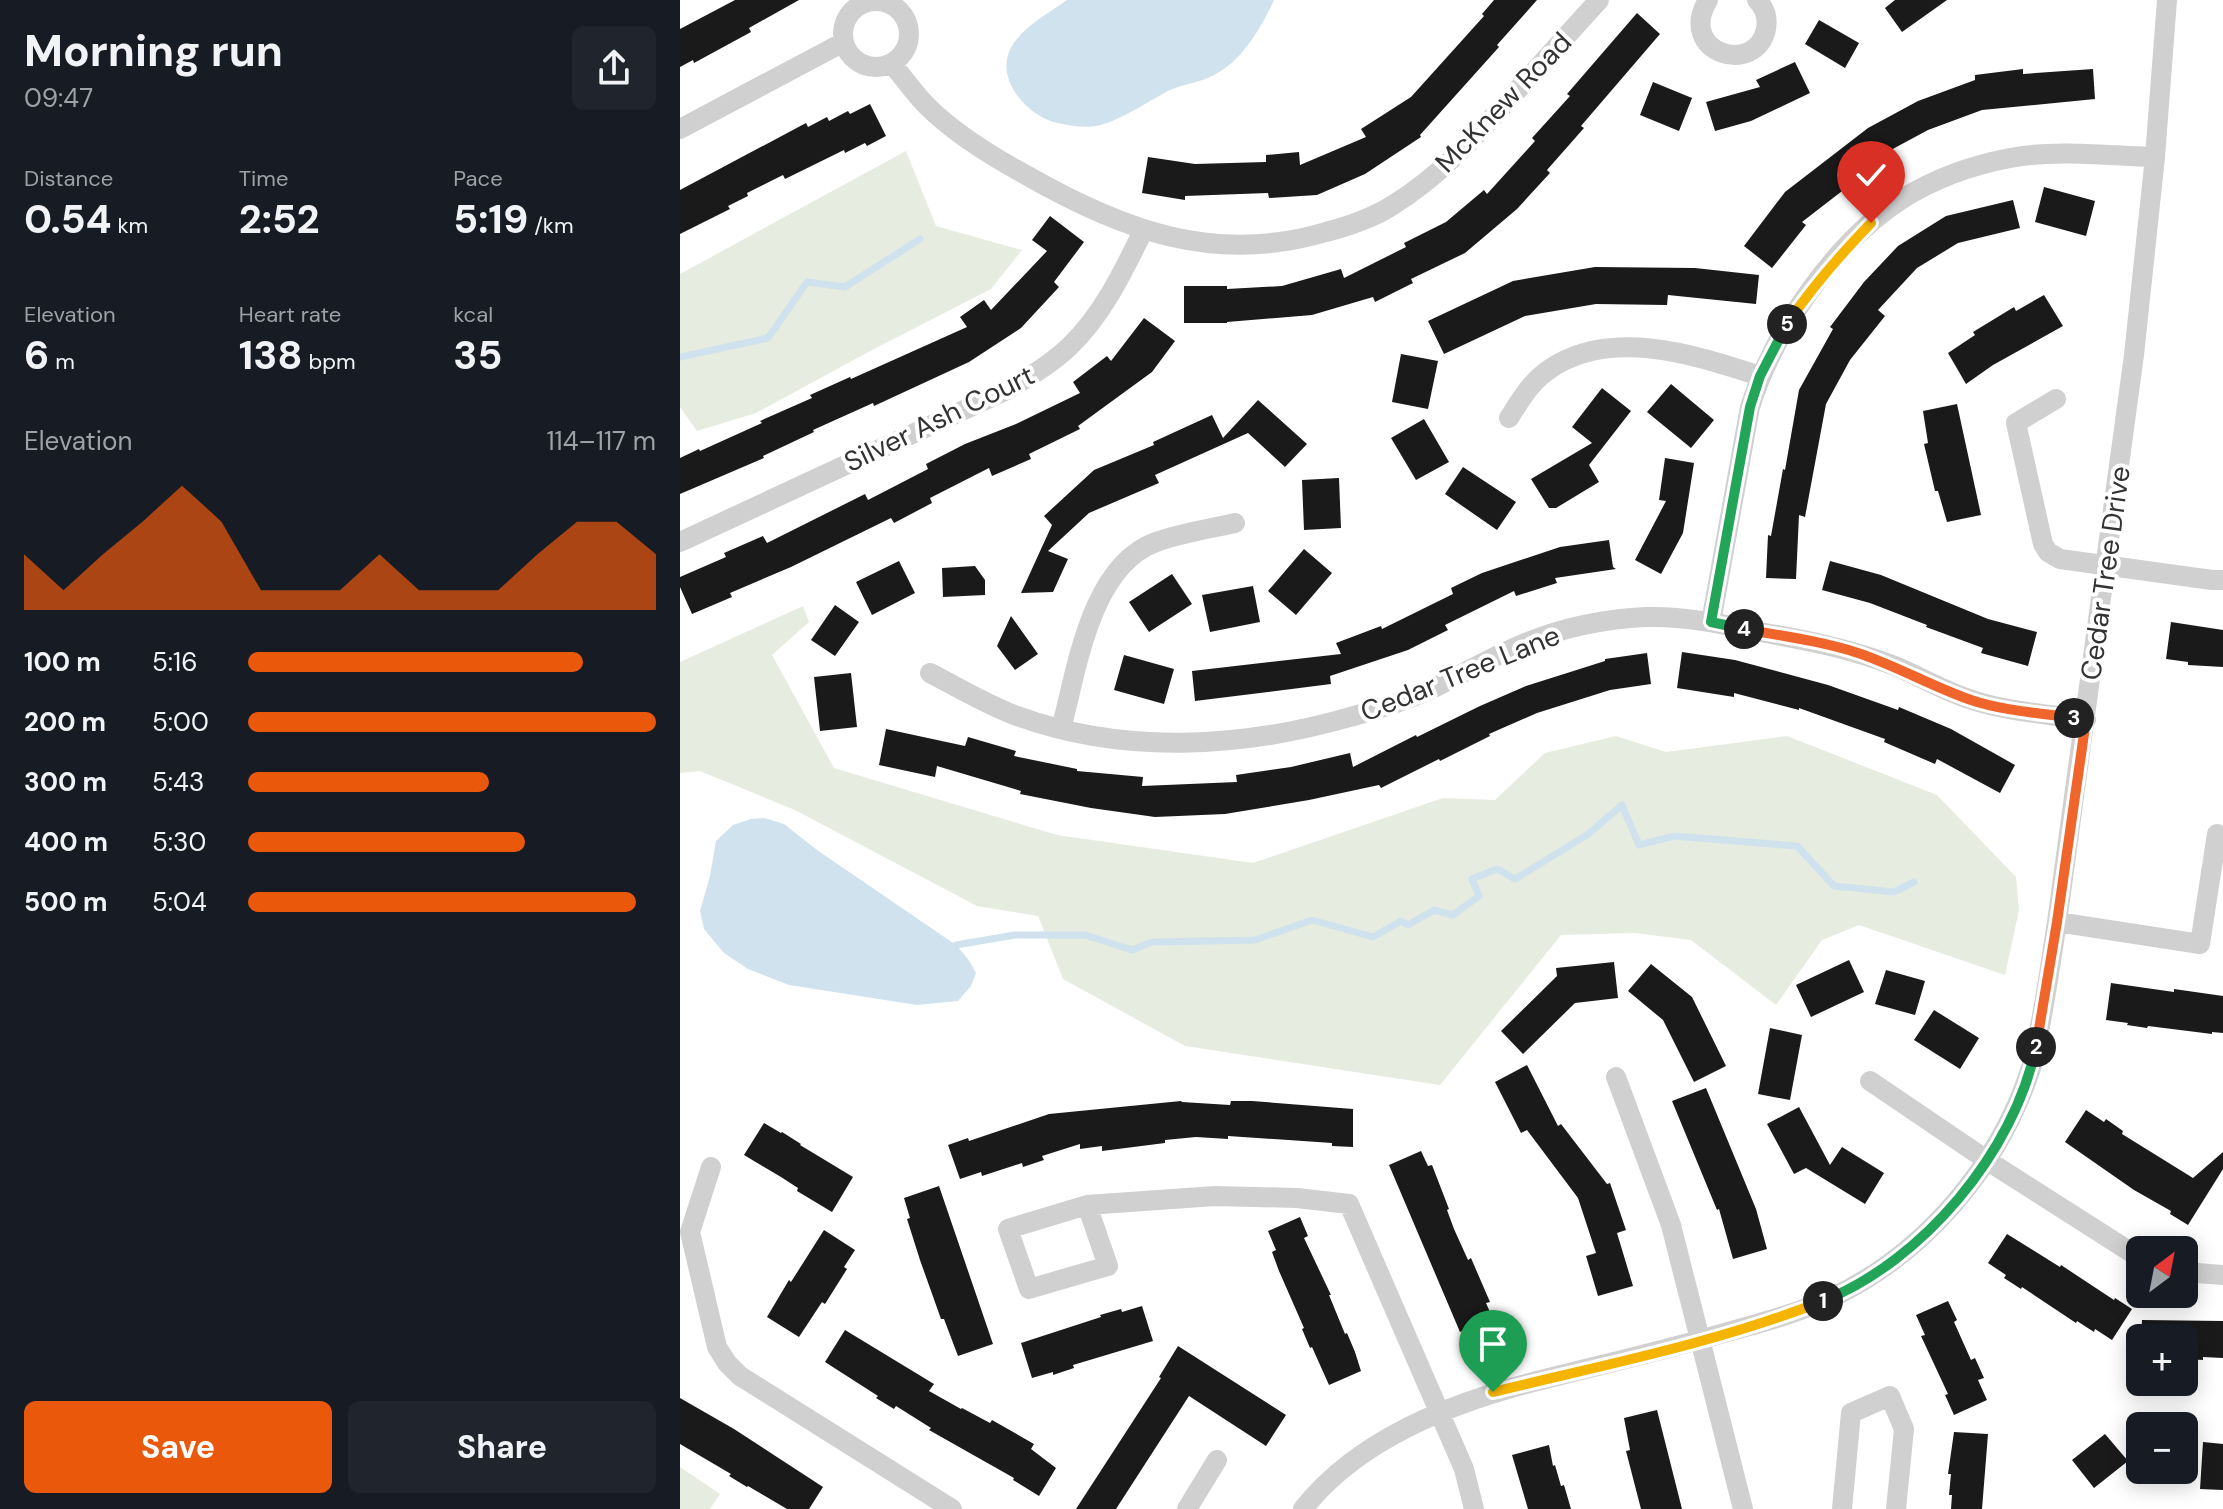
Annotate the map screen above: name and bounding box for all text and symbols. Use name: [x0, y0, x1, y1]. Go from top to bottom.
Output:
text: Morning run: [24, 22, 283, 80]
street label: McKnew Road: [1427, 24, 1580, 180]
button: share: [572, 26, 656, 110]
text: 09:47: [24, 81, 93, 115]
pin: [1837, 141, 1905, 223]
icon: check: [1849, 153, 1893, 197]
text: Distance: [24, 164, 113, 193]
text: Time: [239, 164, 288, 193]
text: Pace: [453, 164, 503, 193]
text: 0.54: [24, 193, 112, 245]
text: 2:52: [239, 193, 320, 245]
text: 5:19: [453, 193, 528, 245]
text: km: [112, 211, 148, 240]
text: /km: [528, 211, 574, 240]
text: Elevation: [24, 300, 116, 329]
text: Heart rate: [239, 300, 341, 329]
text: kcal: [453, 300, 493, 329]
pin: 5: [1767, 304, 1807, 344]
text: 5: [1780, 309, 1794, 338]
text: 6: [24, 329, 49, 381]
text: 138: [239, 329, 303, 381]
text: 35: [453, 329, 502, 381]
text: m: [49, 347, 75, 376]
text: bpm: [303, 347, 356, 376]
street label: Silver Ash Court: [838, 356, 1040, 480]
text: Elevation: [24, 424, 132, 458]
text: 114–117 m: [546, 424, 656, 458]
street label: Cedar Tree Drive: [2072, 464, 2139, 683]
pin: 4: [1724, 609, 1764, 649]
text: 4: [1737, 614, 1751, 643]
street label: Cedar Tree Lane: [1355, 617, 1565, 730]
text: 100 m: [24, 645, 101, 679]
text: 5:16: [152, 645, 198, 679]
pin: 3: [2054, 698, 2094, 738]
text: 3: [2067, 703, 2081, 732]
text: 200 m: [24, 705, 106, 739]
text: 5:00: [152, 705, 209, 739]
text: 300 m: [24, 765, 107, 799]
text: 5:43: [152, 765, 204, 799]
text: 400 m: [24, 825, 108, 859]
text: 5:30: [152, 825, 206, 859]
text: 500 m: [24, 885, 107, 919]
text: 5:04: [152, 885, 207, 919]
pin: 2: [2016, 1027, 2056, 1067]
text: 2: [2030, 1032, 2042, 1061]
north arrow: [2126, 1236, 2198, 1308]
map controls: [2126, 1236, 2198, 1484]
pin: 1: [1803, 1281, 1843, 1321]
text: 1: [1819, 1286, 1827, 1315]
pin: [1459, 1310, 1527, 1392]
icon: arrive: [1471, 1322, 1515, 1366]
button: +: [2126, 1324, 2198, 1396]
button: Save: [24, 1401, 332, 1493]
button: Share: [348, 1401, 656, 1493]
button: −: [2126, 1412, 2198, 1484]

